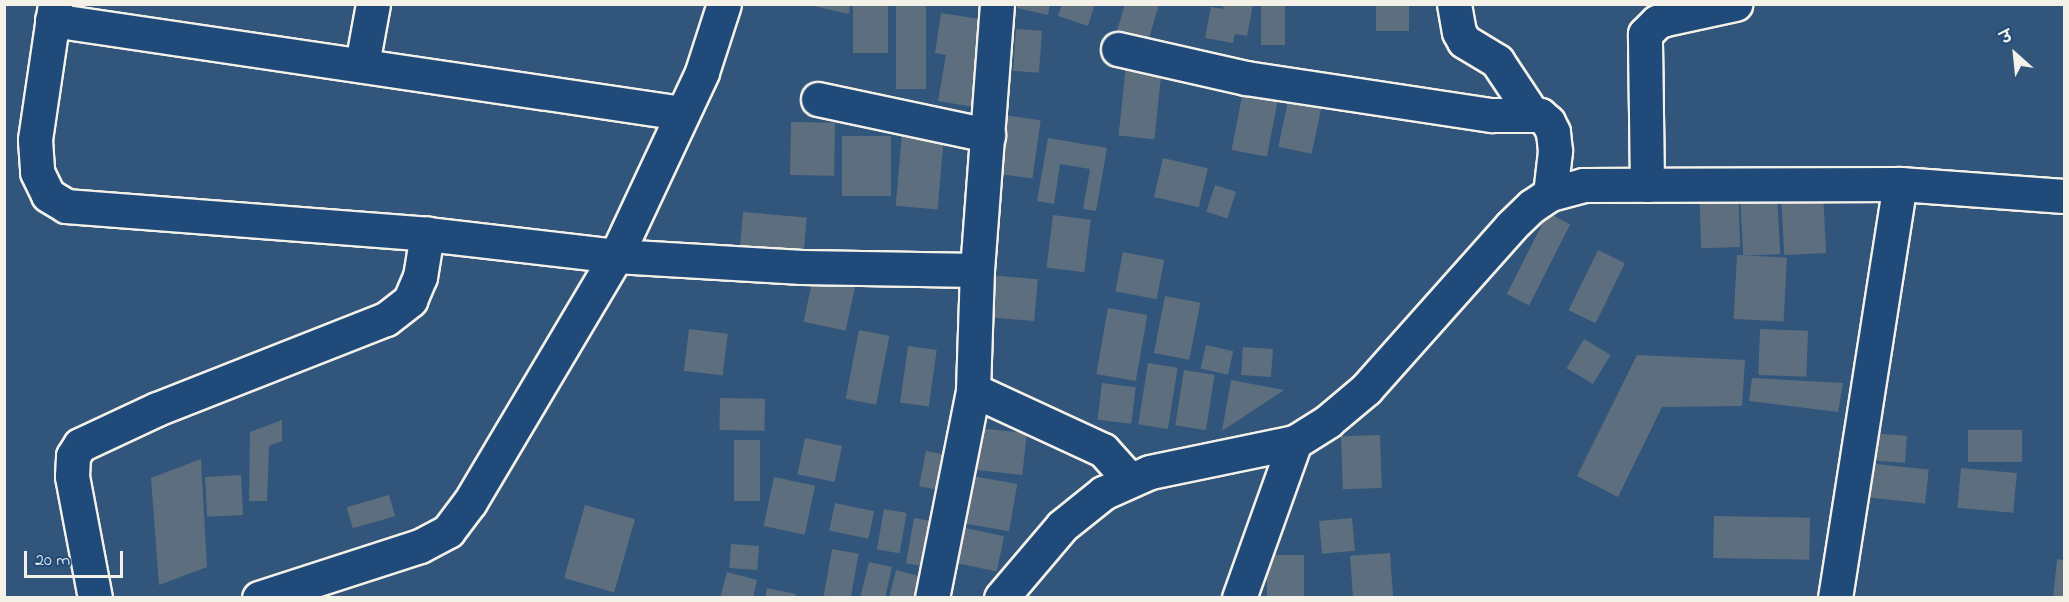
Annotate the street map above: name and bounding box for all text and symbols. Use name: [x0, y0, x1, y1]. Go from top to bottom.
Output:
north arrow: [1985, 24, 2045, 84]
text: उ: [1997, 25, 2017, 51]
scale bar: [27, 539, 126, 577]
text: 20 m: [35, 548, 70, 574]

